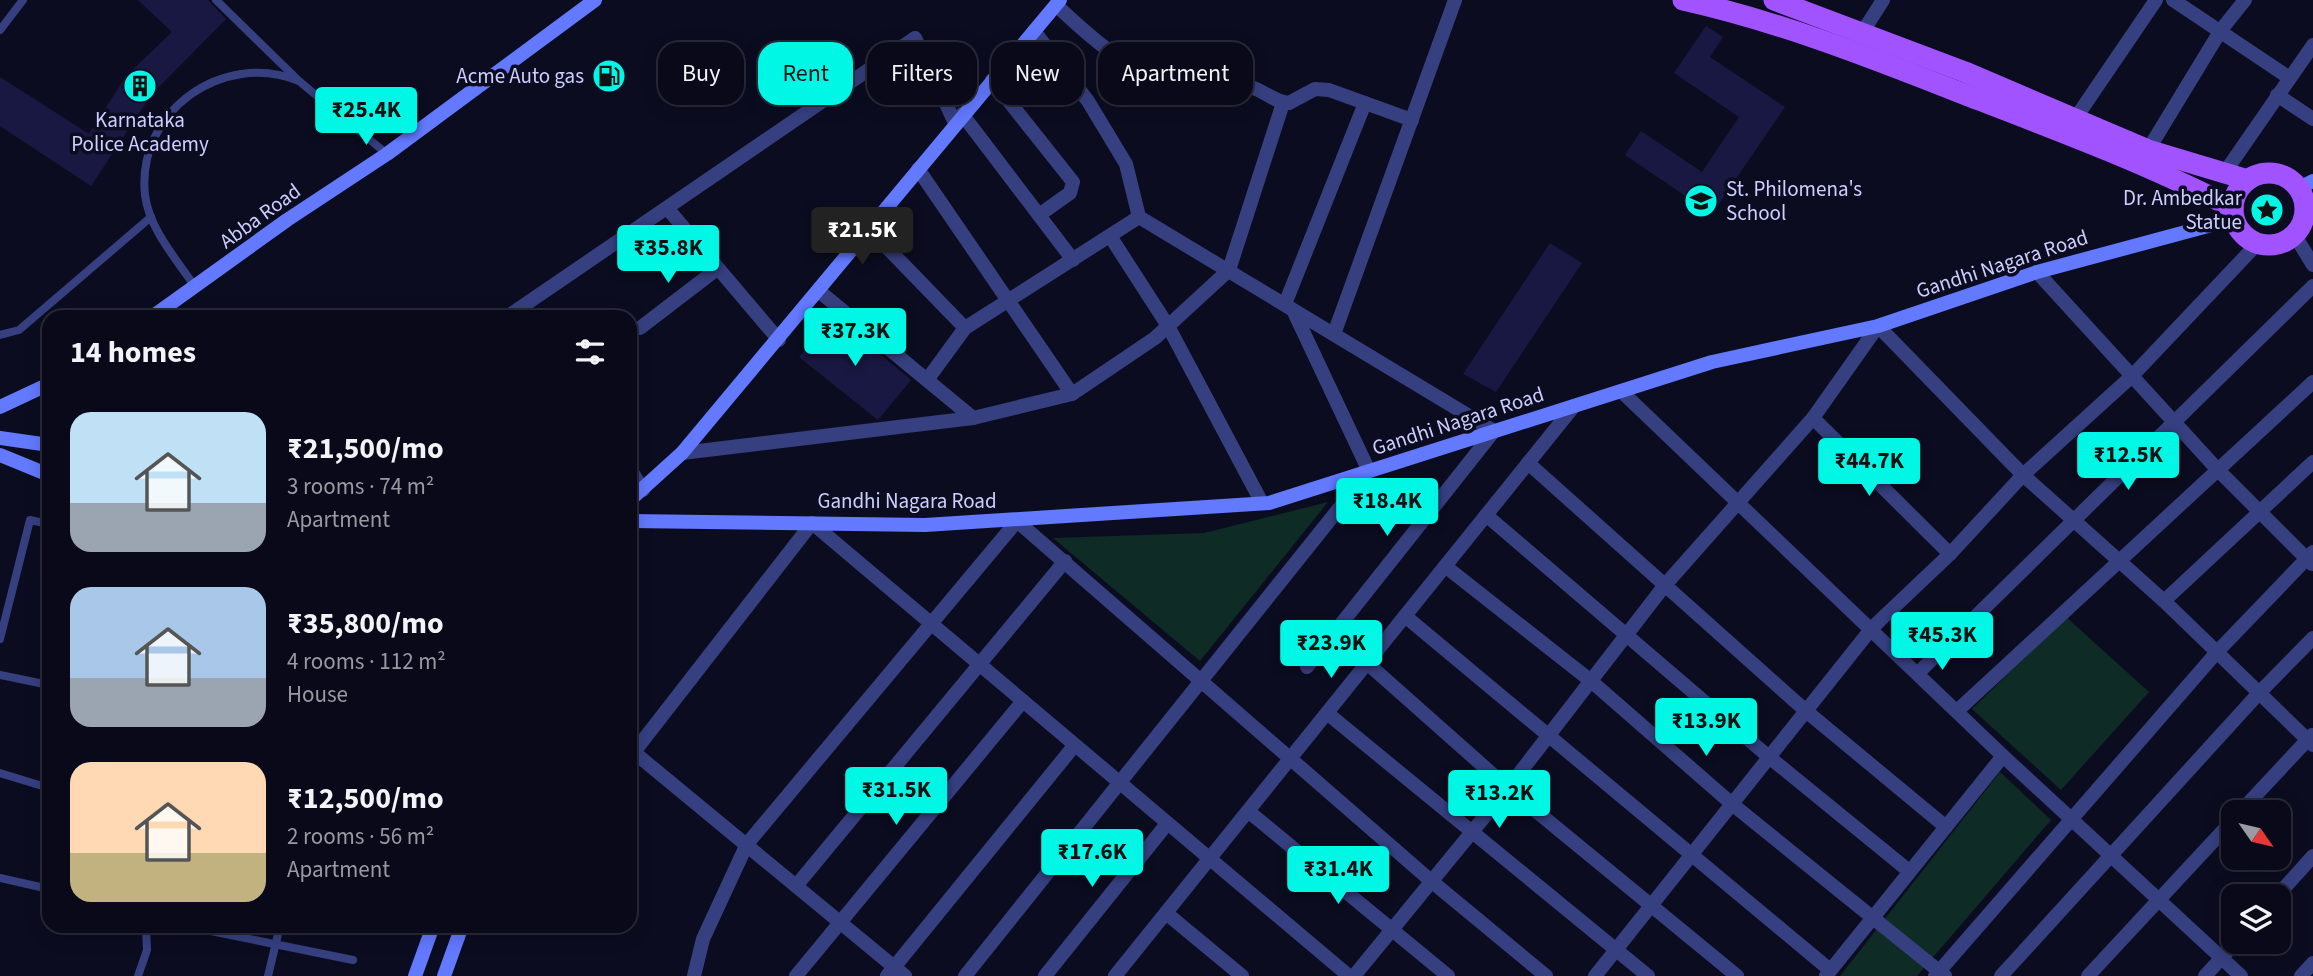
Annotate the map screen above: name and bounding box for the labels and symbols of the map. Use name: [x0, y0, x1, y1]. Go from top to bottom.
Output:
fuel station icon: Acme Auto gas: [590, 57, 628, 95]
place label: Acme Auto gas: [456, 61, 584, 91]
building icon: Karnataka Police Academy: [121, 67, 159, 105]
pin: ₹25.4K: [309, 88, 423, 147]
place label: Karnataka Police Academy: [71, 105, 209, 159]
place label: St. Philomena's School: [1726, 174, 1862, 228]
street label: Abba Road: [213, 176, 307, 256]
school or university icon: St. Philomena's School: [1682, 182, 1720, 220]
place label: Dr. Ambedkar Statue: [2123, 183, 2243, 237]
place icon: Dr. Ambedkar Statue: [2248, 191, 2286, 229]
pin: ₹21.5K: [805, 208, 919, 267]
street label: Gandhi Nagara Road: [1912, 222, 2092, 306]
pin: ₹35.8K: [611, 226, 725, 285]
pin: ₹37.3K: [798, 308, 912, 368]
street label: Gandhi Nagara Road: [1368, 379, 1548, 463]
pin: ₹12.5K: [2071, 433, 2185, 492]
pin: ₹44.7K: [1812, 438, 1926, 498]
pin: ₹18.4K: [1330, 478, 1444, 538]
street label: Gandhi Nagara Road: [817, 486, 997, 516]
pin: ₹45.3K: [1885, 612, 1999, 672]
pin: ₹23.9K: [1274, 620, 1388, 680]
pin: ₹13.9K: [1649, 698, 1763, 758]
pin: ₹31.5K: [839, 768, 953, 827]
pin: ₹13.2K: [1442, 770, 1556, 830]
north arrow: [2221, 800, 2291, 870]
pin: ₹17.6K: [1035, 830, 1149, 889]
pin: ₹31.4K: [1281, 846, 1395, 906]

